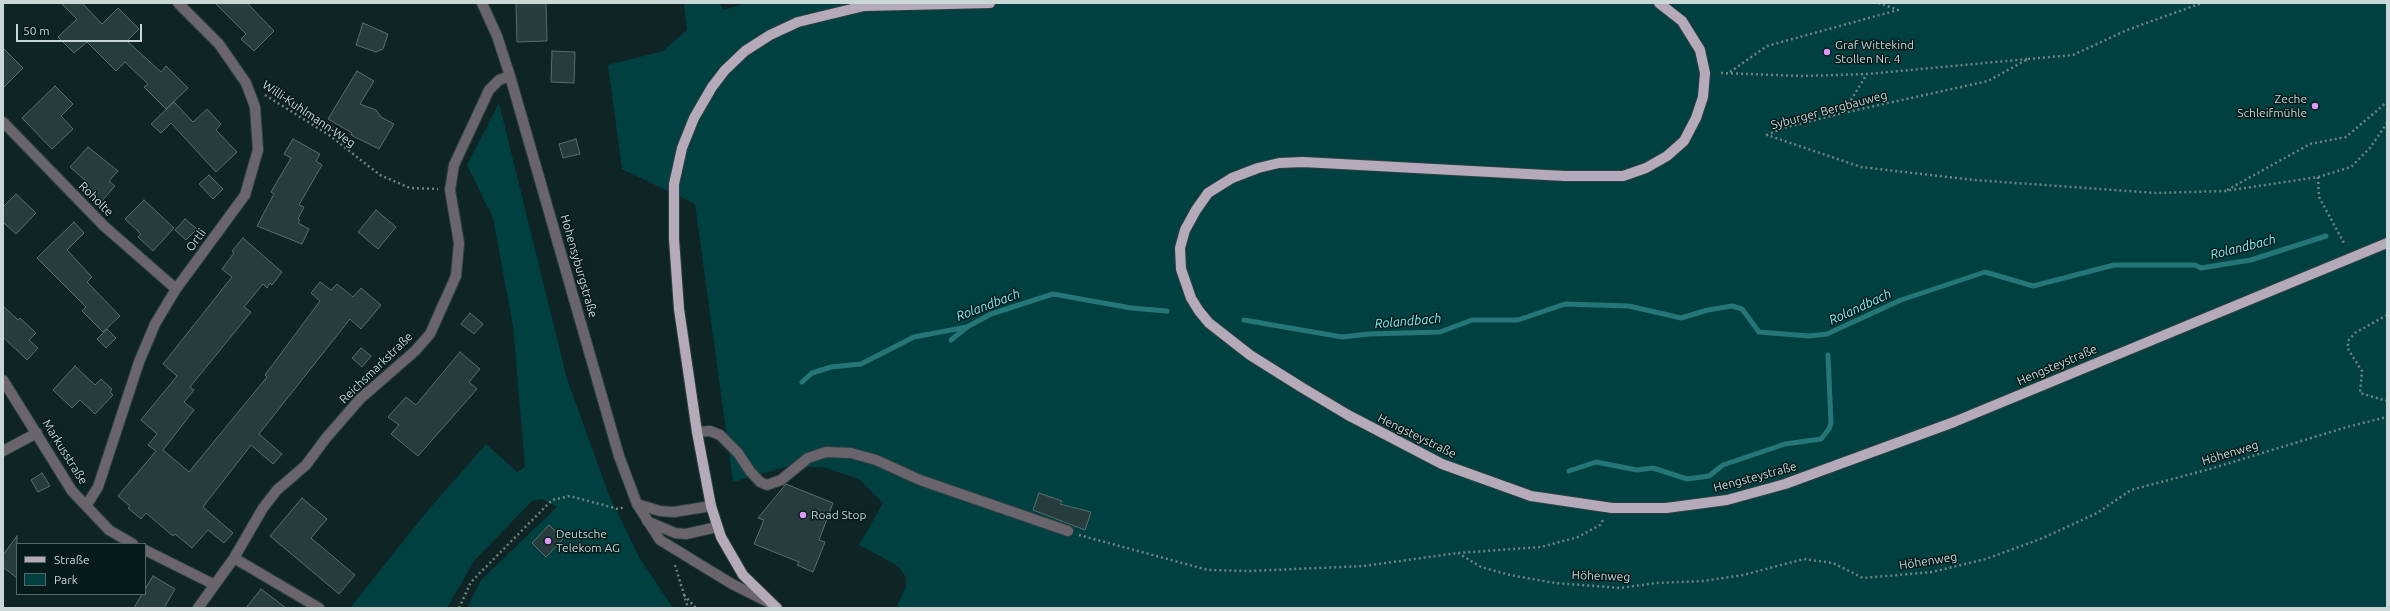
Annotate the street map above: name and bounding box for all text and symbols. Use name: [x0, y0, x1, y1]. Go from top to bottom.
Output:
scale bar: [18, 16, 144, 42]
text: 50 m: [23, 24, 50, 37]
place label: Graf Wittekind Stollen Nr. 4: [1835, 38, 1914, 66]
marker: Graf Wittekind Stollen Nr. 4: [1822, 47, 1832, 57]
street label: Willi-Kuhlmann-Weg: [260, 78, 358, 150]
street label: Syburger Bergbauweg: [1769, 88, 1889, 132]
place label: Zeche Schleifmühle: [2237, 92, 2307, 120]
marker: Zeche Schleifmühle: [2310, 101, 2320, 111]
street label: Roholte: [76, 179, 116, 219]
street label: Hohensyburgstraße: [557, 213, 601, 319]
street label: Ortli: [183, 226, 209, 254]
water label: Rolandbach: [2209, 231, 2277, 263]
water label: Rolandbach: [954, 286, 1022, 324]
water label: Rolandbach: [1826, 286, 1894, 328]
water label: Rolandbach: [1374, 310, 1442, 332]
street label: Reichsmarkstraße: [336, 329, 416, 407]
street label: Hengsteystraße: [2015, 342, 2099, 388]
street label: Hengsteystraße: [1375, 411, 1459, 461]
street label: Markusstraße: [39, 417, 91, 487]
street label: Höhenweg: [2200, 438, 2260, 468]
street label: Hengsteystraße: [1712, 459, 1798, 495]
place label: Road Stop: [811, 508, 866, 522]
marker: Road Stop: [798, 510, 808, 520]
place label: Deutsche Telekom AG: [556, 527, 620, 555]
marker: Deutsche Telekom AG: [543, 536, 553, 546]
legend: [16, 543, 146, 595]
street label: Höhenweg: [1898, 549, 1958, 573]
text: Straße: [54, 553, 90, 566]
street label: Höhenweg: [1572, 568, 1630, 584]
text: Park: [54, 573, 78, 586]

